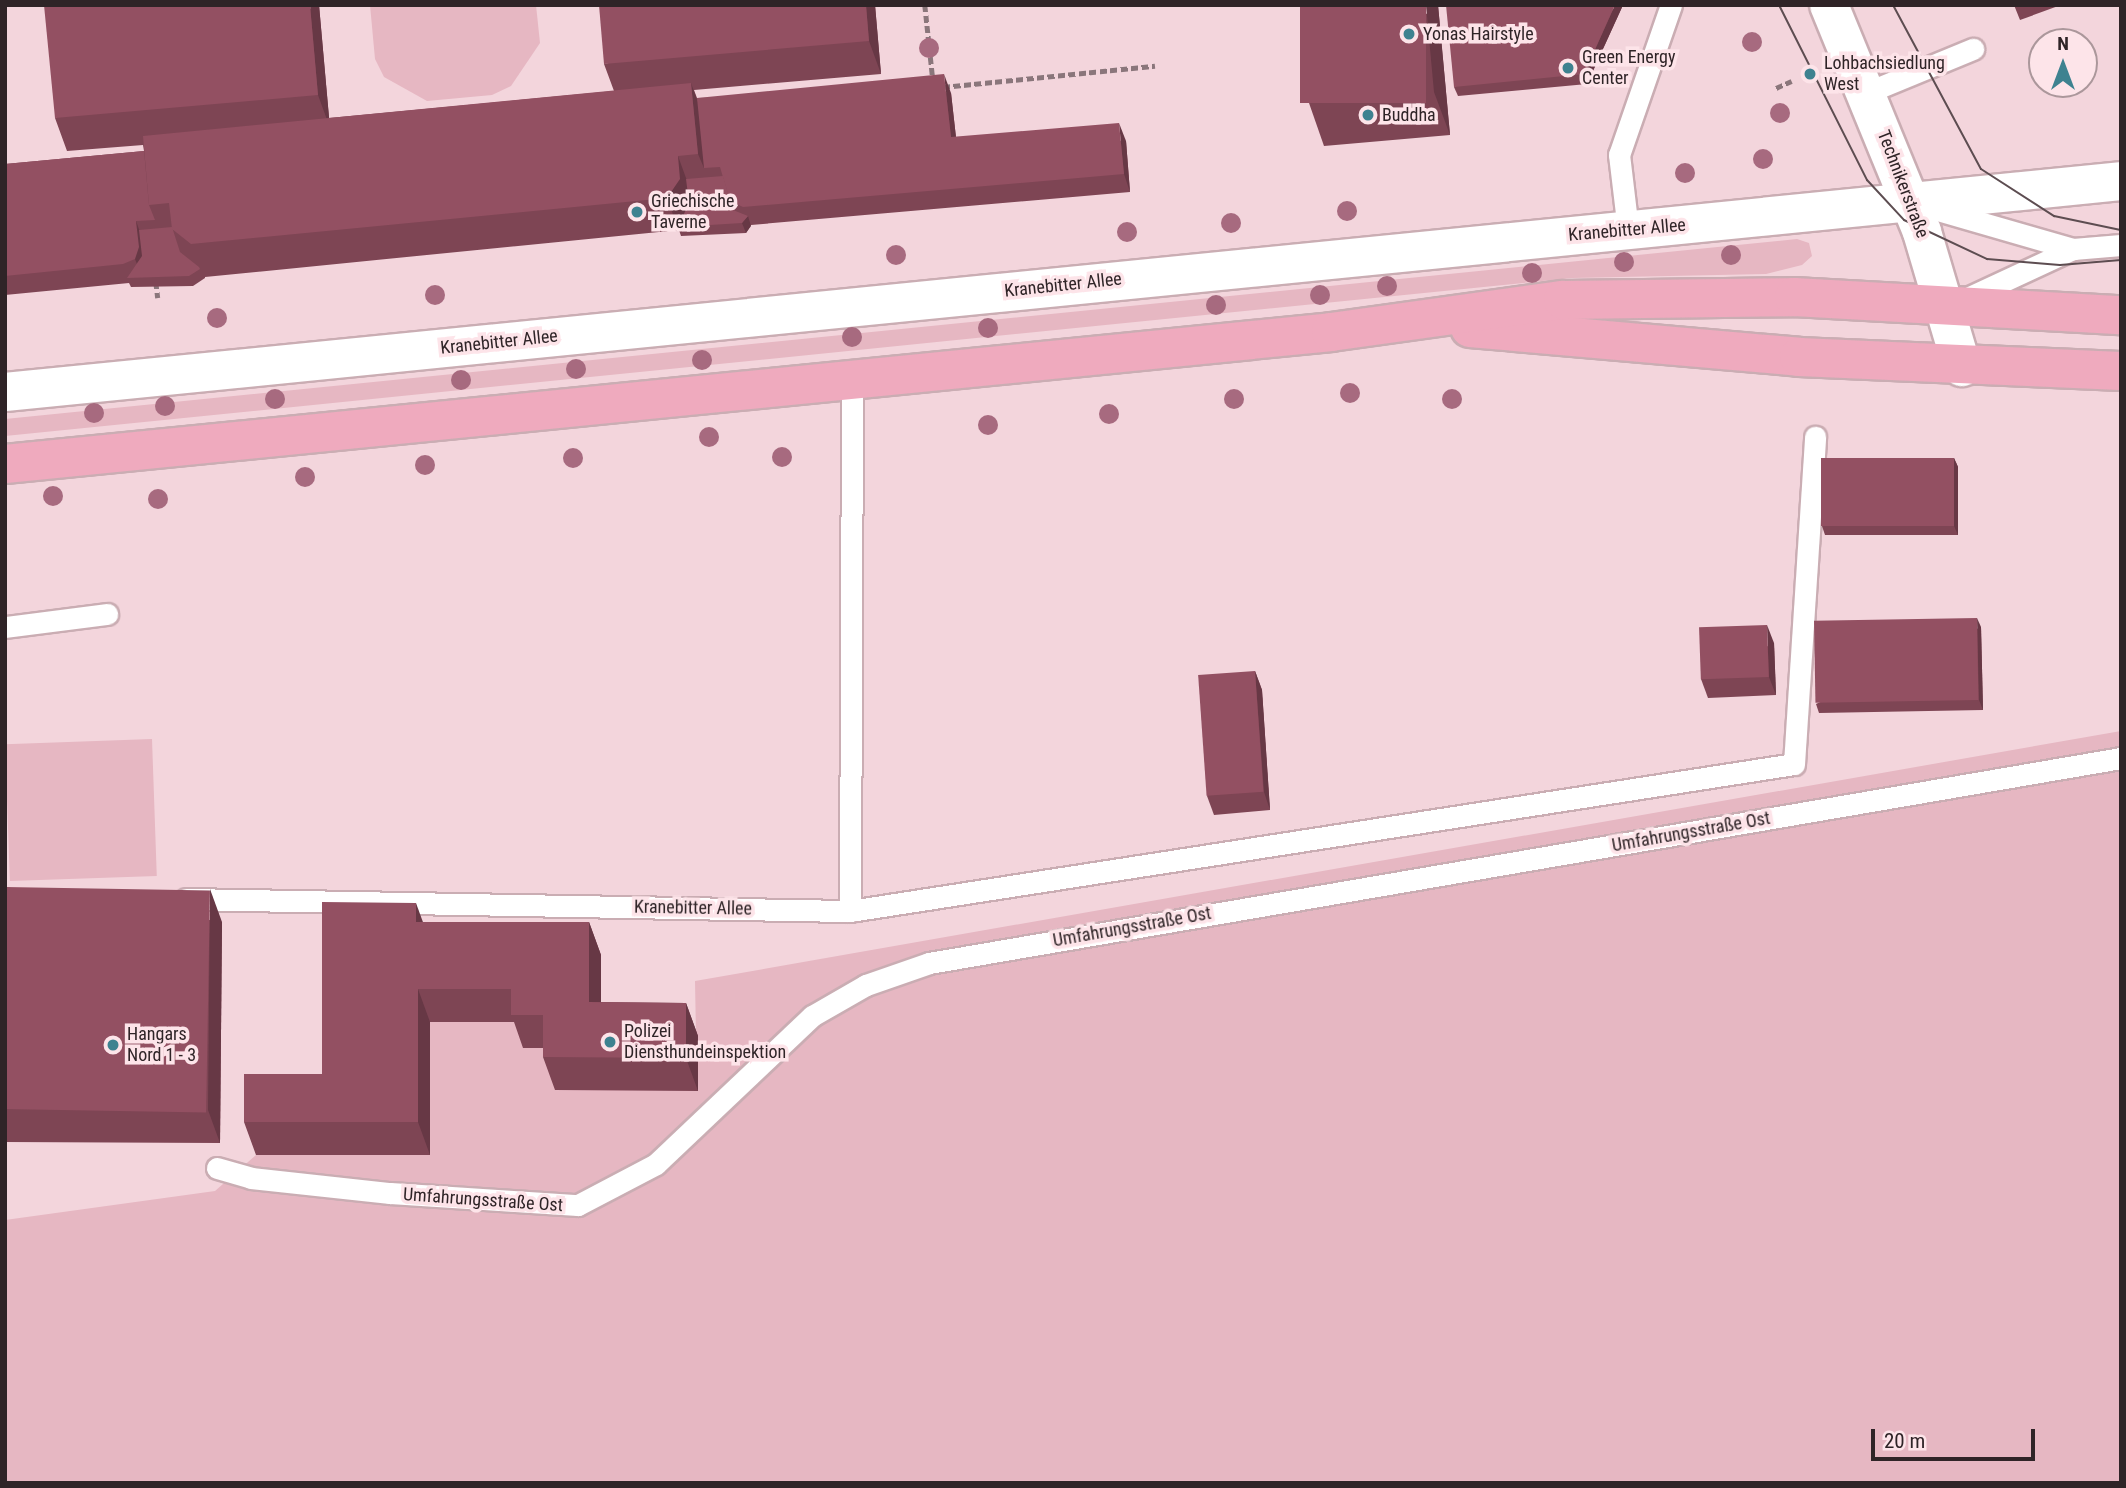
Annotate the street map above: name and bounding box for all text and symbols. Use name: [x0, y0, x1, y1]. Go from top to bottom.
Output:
place label: Yonas Hairstyle: [1423, 23, 1534, 45]
marker: Yonas Hairstyle: [1401, 26, 1417, 42]
north arrow: [2028, 28, 2098, 98]
text: N: [2057, 32, 2069, 55]
place label: Green Energy Center: [1582, 47, 1675, 90]
place label: Lohbachsiedlung West: [1824, 53, 1945, 96]
marker: Green Energy Center: [1560, 60, 1576, 76]
marker: Lohbachsiedlung West: [1802, 66, 1818, 82]
place label: Buddha: [1382, 104, 1436, 126]
marker: Buddha: [1360, 107, 1376, 123]
street label: Technikerstraße: [1873, 127, 1933, 241]
place label: Griechische Taverne: [651, 191, 734, 234]
marker: Griechische Taverne: [629, 204, 645, 220]
street label: Kranebitter Allee: [1567, 214, 1687, 246]
street label: Kranebitter Allee: [1003, 268, 1123, 302]
street label: Kranebitter Allee: [439, 325, 559, 359]
street label: Umfahrungsstraße Ost: [1610, 807, 1772, 857]
street label: Kranebitter Allee: [634, 896, 752, 920]
street label: Umfahrungsstraße Ost: [1051, 902, 1213, 952]
place label: Polizei Diensthundeinspektion: [624, 1021, 786, 1064]
place label: Hangars Nord 1 - 3: [127, 1024, 196, 1066]
marker: Polizei Diensthundeinspektion: [602, 1034, 618, 1050]
marker: Hangars Nord 1 - 3: [105, 1037, 121, 1053]
street label: Umfahrungsstraße Ost: [402, 1184, 564, 1216]
scale bar: [1874, 1414, 2038, 1458]
text: 20 m: [1884, 1429, 1925, 1453]

